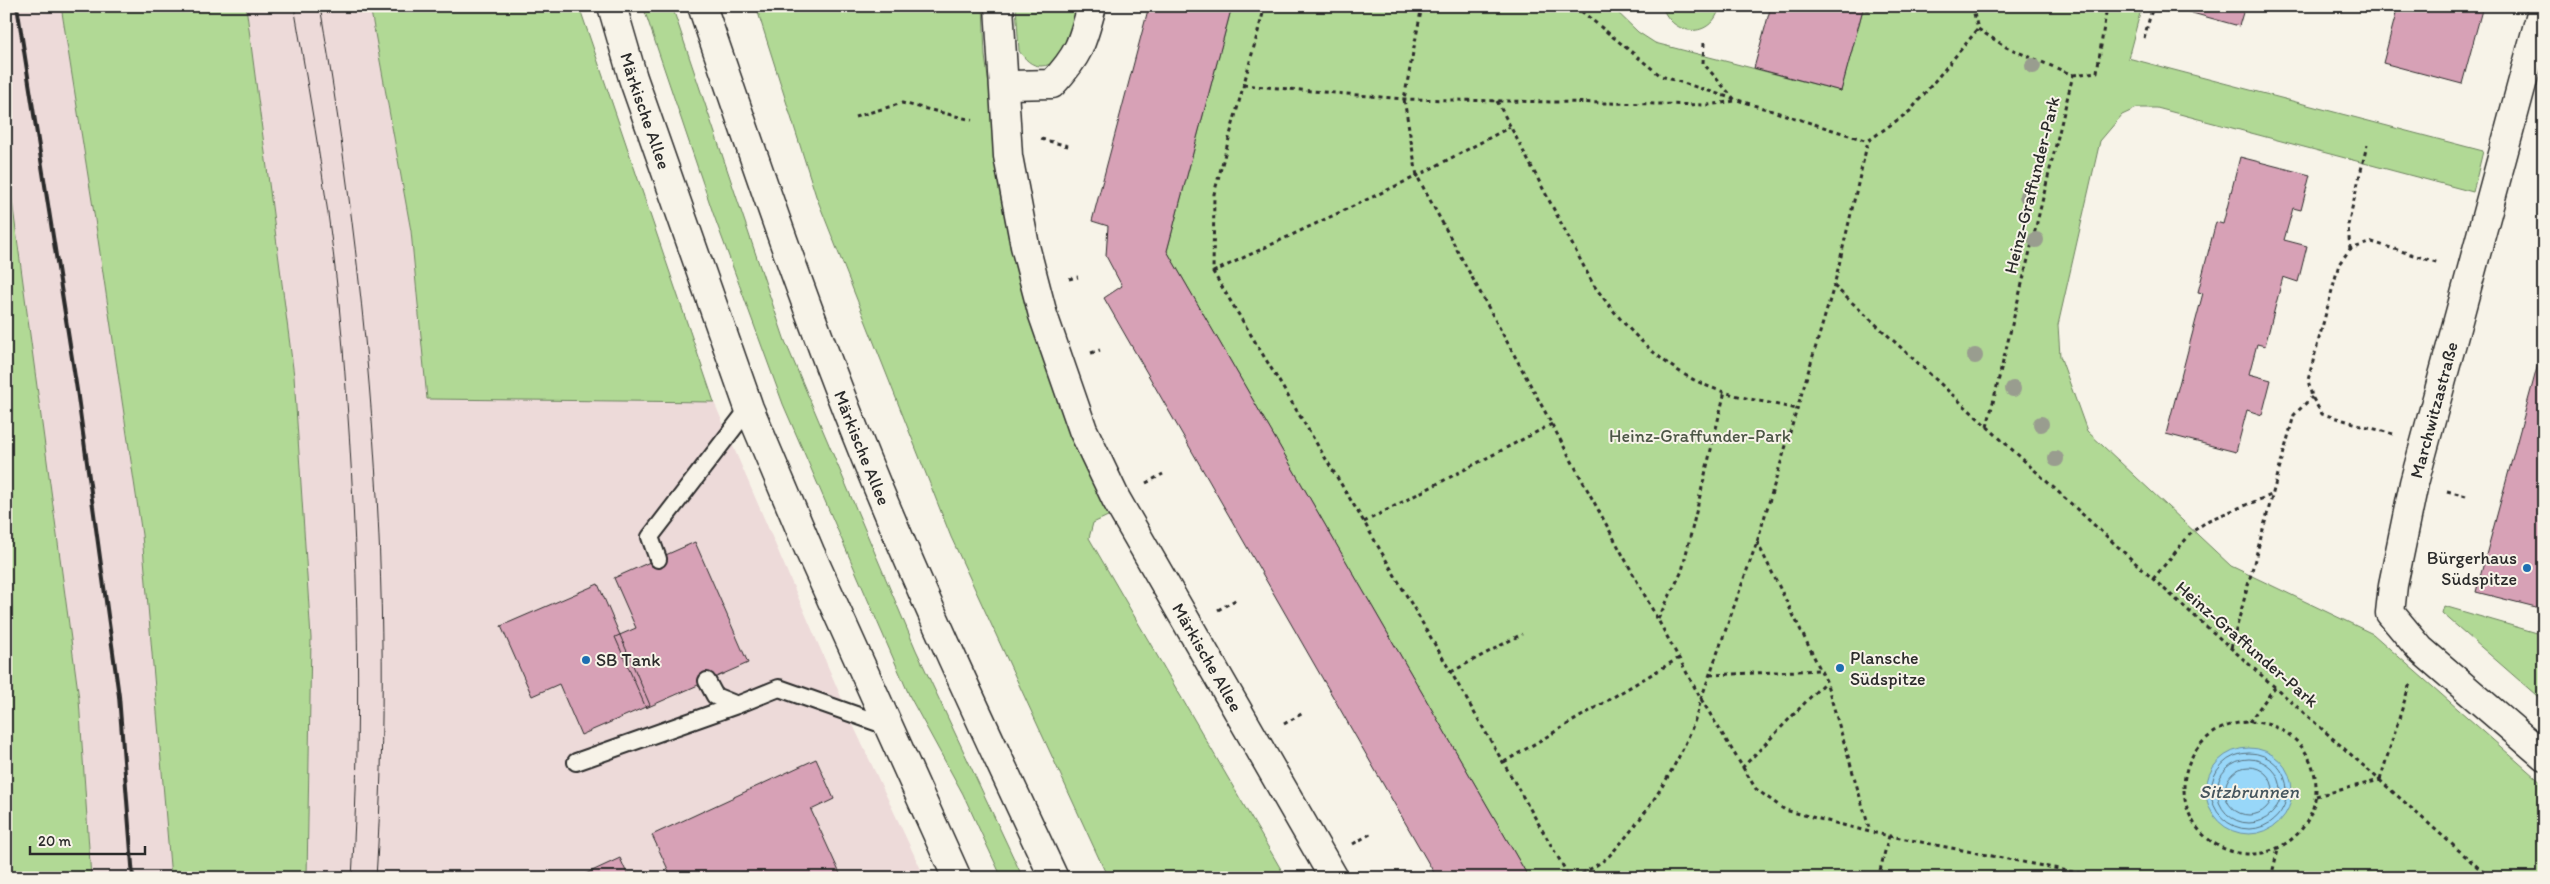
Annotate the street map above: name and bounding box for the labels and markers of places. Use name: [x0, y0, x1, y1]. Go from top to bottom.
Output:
place label: Bürgerhaus Südspitze: [2427, 547, 2517, 590]
marker: Bürgerhaus Südspitze: [2521, 562, 2533, 574]
place label: Plansche Südspitze: [1850, 647, 1926, 690]
place label: SB Tank: [596, 649, 660, 671]
marker: SB Tank: [580, 654, 592, 666]
marker: Plansche Südspitze: [1834, 662, 1846, 674]

